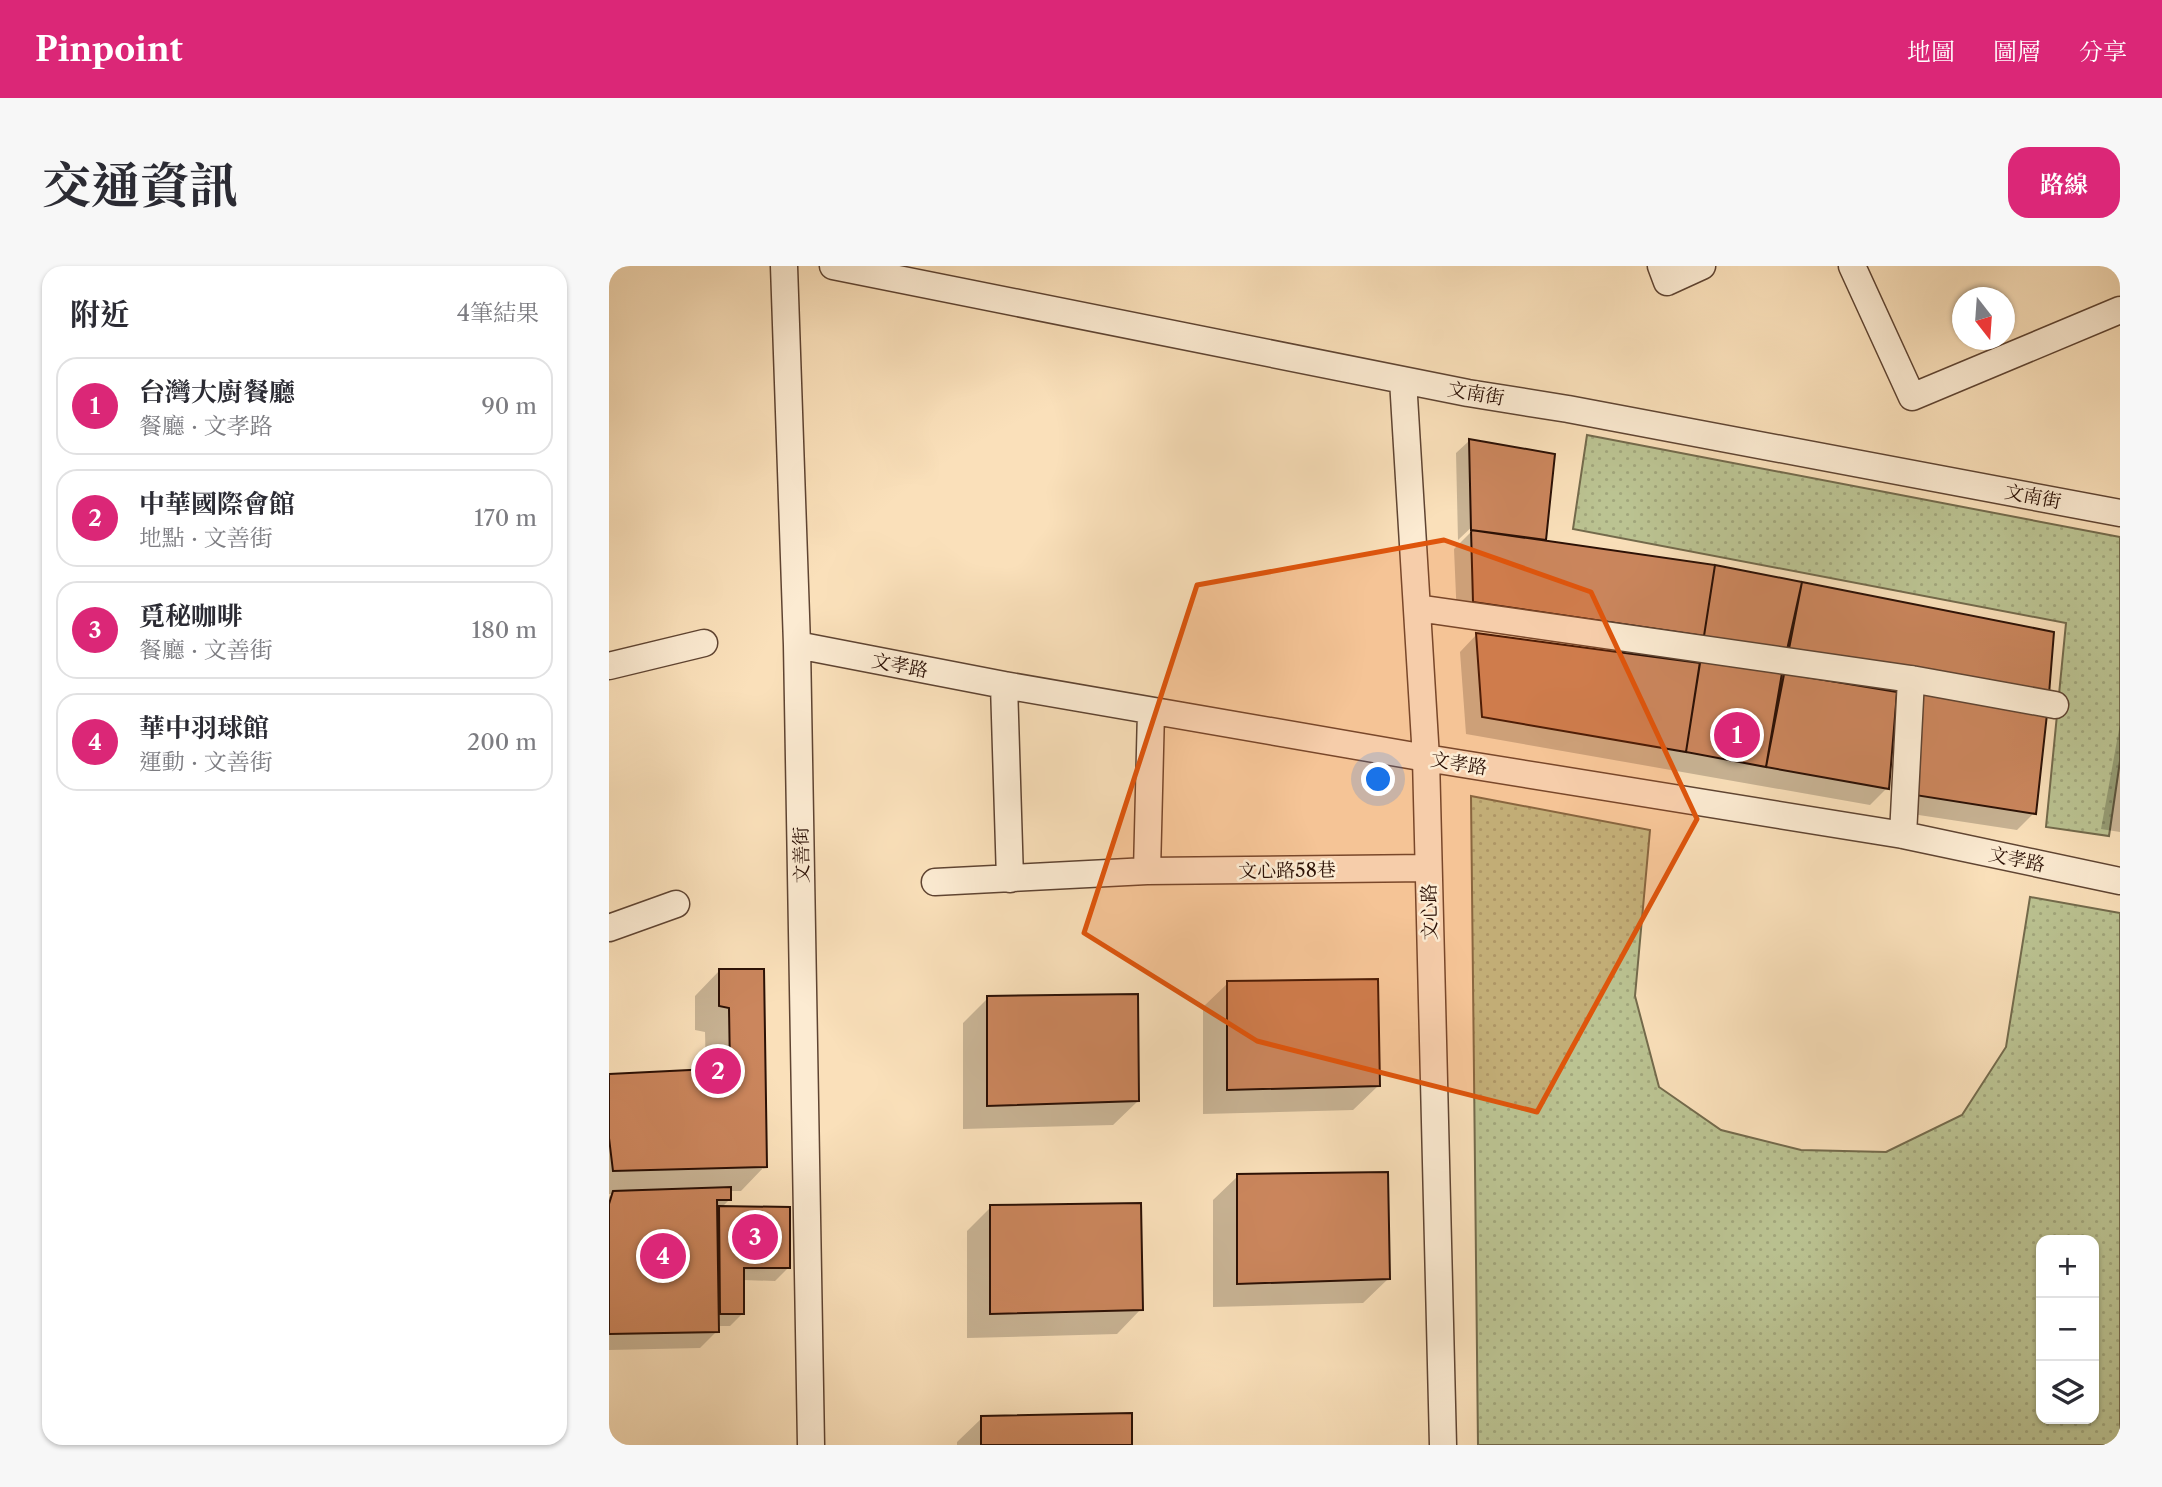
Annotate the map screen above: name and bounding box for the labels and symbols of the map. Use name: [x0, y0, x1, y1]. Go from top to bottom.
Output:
north arrow: [1952, 287, 2015, 350]
street label: 文南街: [1446, 377, 1506, 410]
street label: 文南街: [2003, 480, 2063, 513]
street label: 文孝路: [870, 649, 930, 682]
pin: 1: [1714, 709, 1760, 761]
street label: 文孝路: [1429, 748, 1489, 779]
your location: [1361, 762, 1395, 796]
street label: 文善街: [790, 826, 813, 884]
street label: 文孝路: [1987, 842, 2047, 877]
street label: 文心路58巷: [1238, 858, 1336, 883]
street label: 文心路: [1418, 883, 1441, 941]
pin: 2: [695, 1045, 741, 1097]
pin: 3: [732, 1211, 778, 1263]
pin: 4: [640, 1230, 686, 1282]

